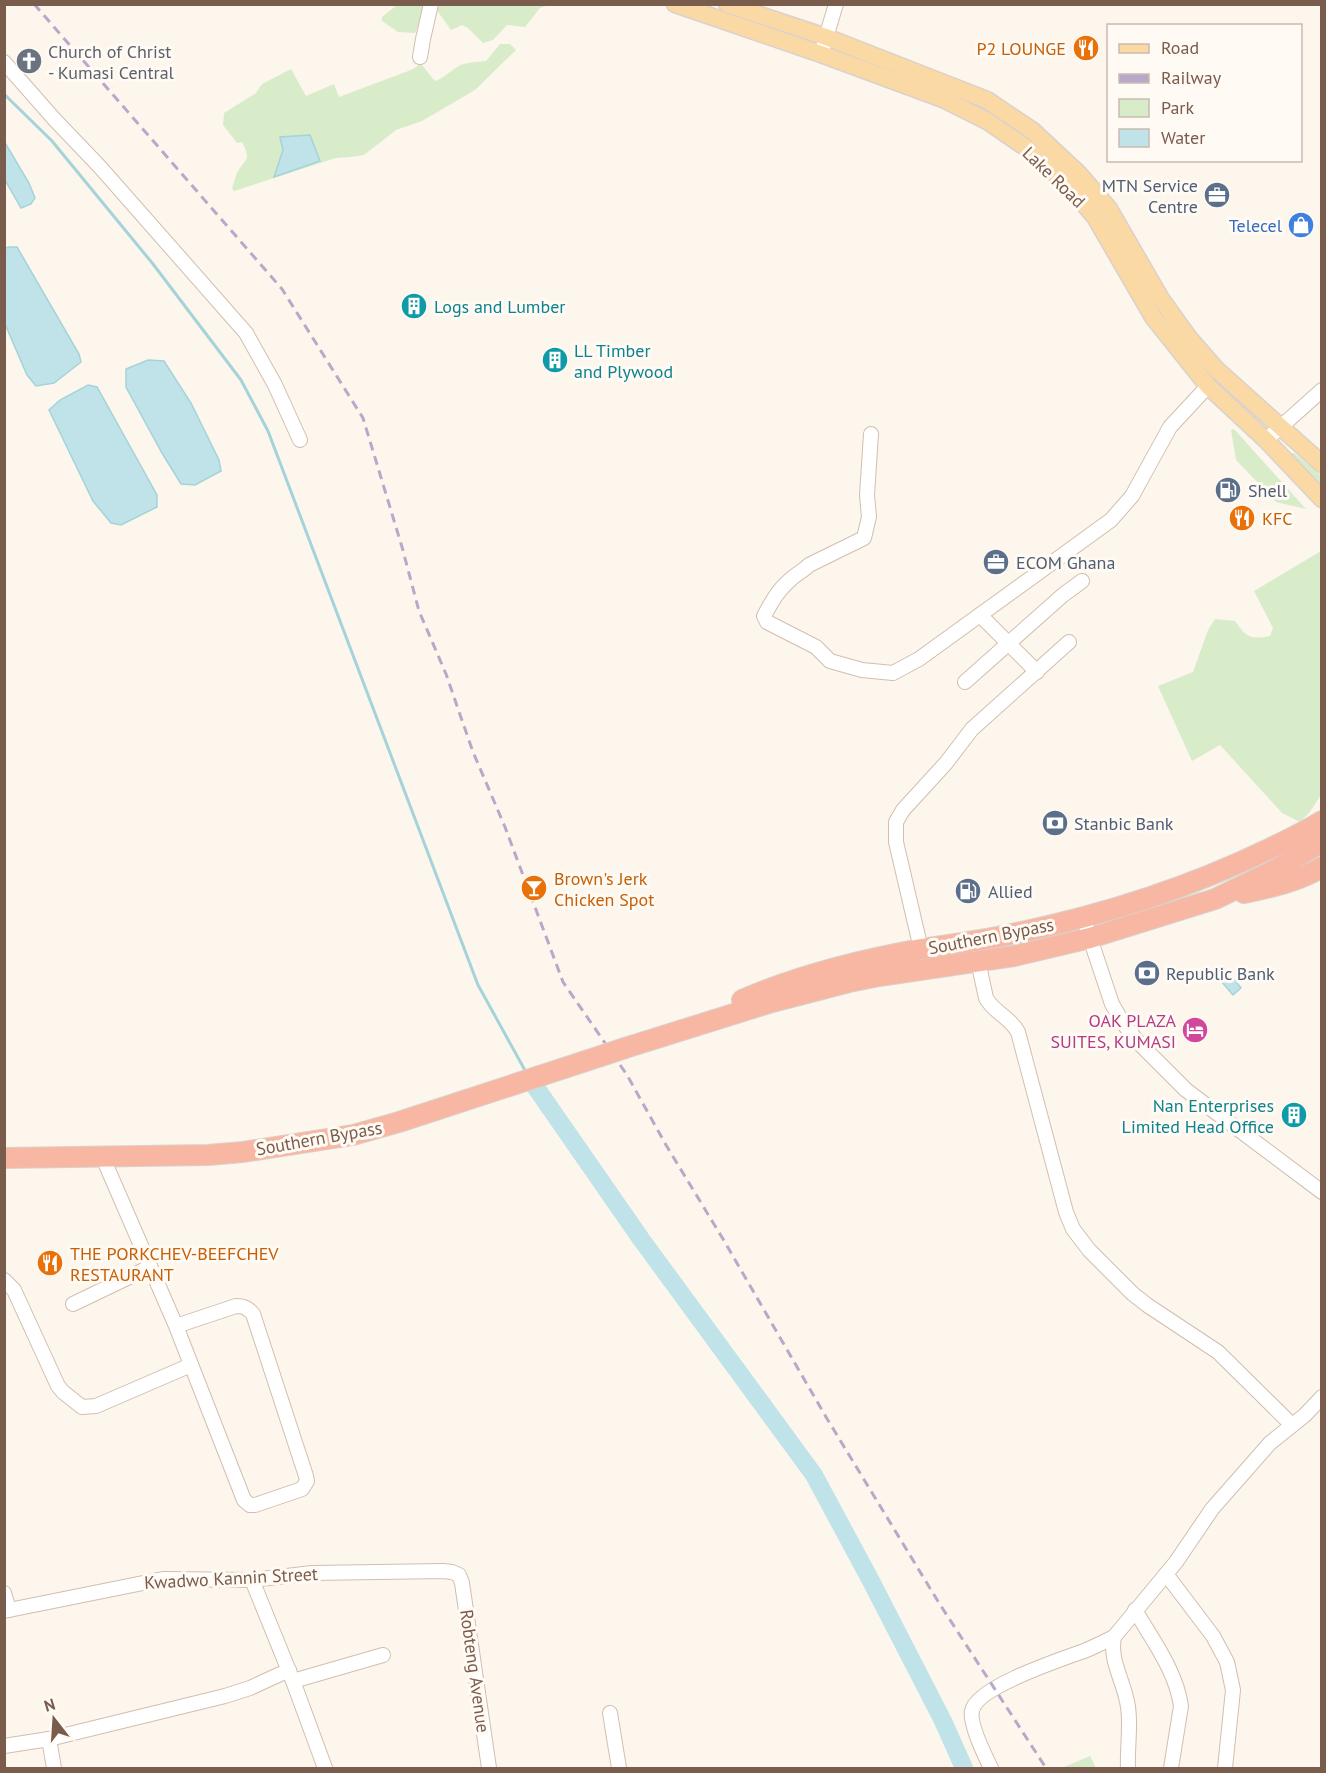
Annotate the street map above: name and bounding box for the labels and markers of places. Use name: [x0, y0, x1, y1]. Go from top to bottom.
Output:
restaurant icon: P2 LOUNGE: [1071, 33, 1101, 63]
place label: P2 LOUNGE: [976, 37, 1066, 60]
place label: Church of Christ - Kumasi Central: [48, 40, 175, 84]
church icon: Church of Christ - Kumasi Central: [14, 46, 44, 76]
place label: MTN Service Centre: [1102, 174, 1198, 218]
office icon: MTN Service Centre: [1202, 180, 1232, 210]
shop icon: Telecel: [1286, 210, 1316, 240]
place label: Telecel: [1229, 214, 1283, 237]
building icon: Logs and Lumber: [399, 291, 429, 321]
place label: Logs and Lumber: [434, 295, 565, 318]
place label: LL Timber and Plywood: [574, 339, 673, 383]
building icon: LL Timber and Plywood: [540, 345, 570, 375]
fuel station icon: Shell: [1213, 475, 1243, 505]
place label: Shell: [1248, 479, 1288, 502]
restaurant icon: KFC: [1227, 503, 1257, 533]
place label: KFC: [1262, 507, 1293, 530]
office icon: ECOM Ghana: [981, 547, 1011, 577]
place label: ECOM Ghana: [1016, 551, 1115, 574]
bank icon: Stanbic Bank: [1040, 808, 1070, 838]
place label: Stanbic Bank: [1074, 812, 1174, 835]
place label: Brown's Jerk Chicken Spot: [554, 867, 654, 911]
bar icon: Brown's Jerk Chicken Spot: [519, 873, 549, 903]
fuel station icon: Allied: [953, 876, 983, 906]
place label: Allied: [988, 880, 1033, 903]
bank icon: Republic Bank: [1132, 958, 1162, 988]
place label: Republic Bank: [1166, 962, 1275, 985]
place label: OAK PLAZA SUITES, KUMASI: [1051, 1009, 1176, 1053]
hotel icon: OAK PLAZA SUITES, KUMASI: [1180, 1015, 1210, 1045]
place label: Nan Enterprises Limited Head Office: [1122, 1094, 1274, 1138]
building icon: Nan Enterprises Limited Head Office: [1279, 1100, 1309, 1130]
place label: THE PORKCHEV-BEEFCHEV RESTAURANT: [70, 1242, 279, 1286]
restaurant icon: THE PORKCHEV-BEEFCHEV RESTAURANT: [35, 1248, 65, 1278]

